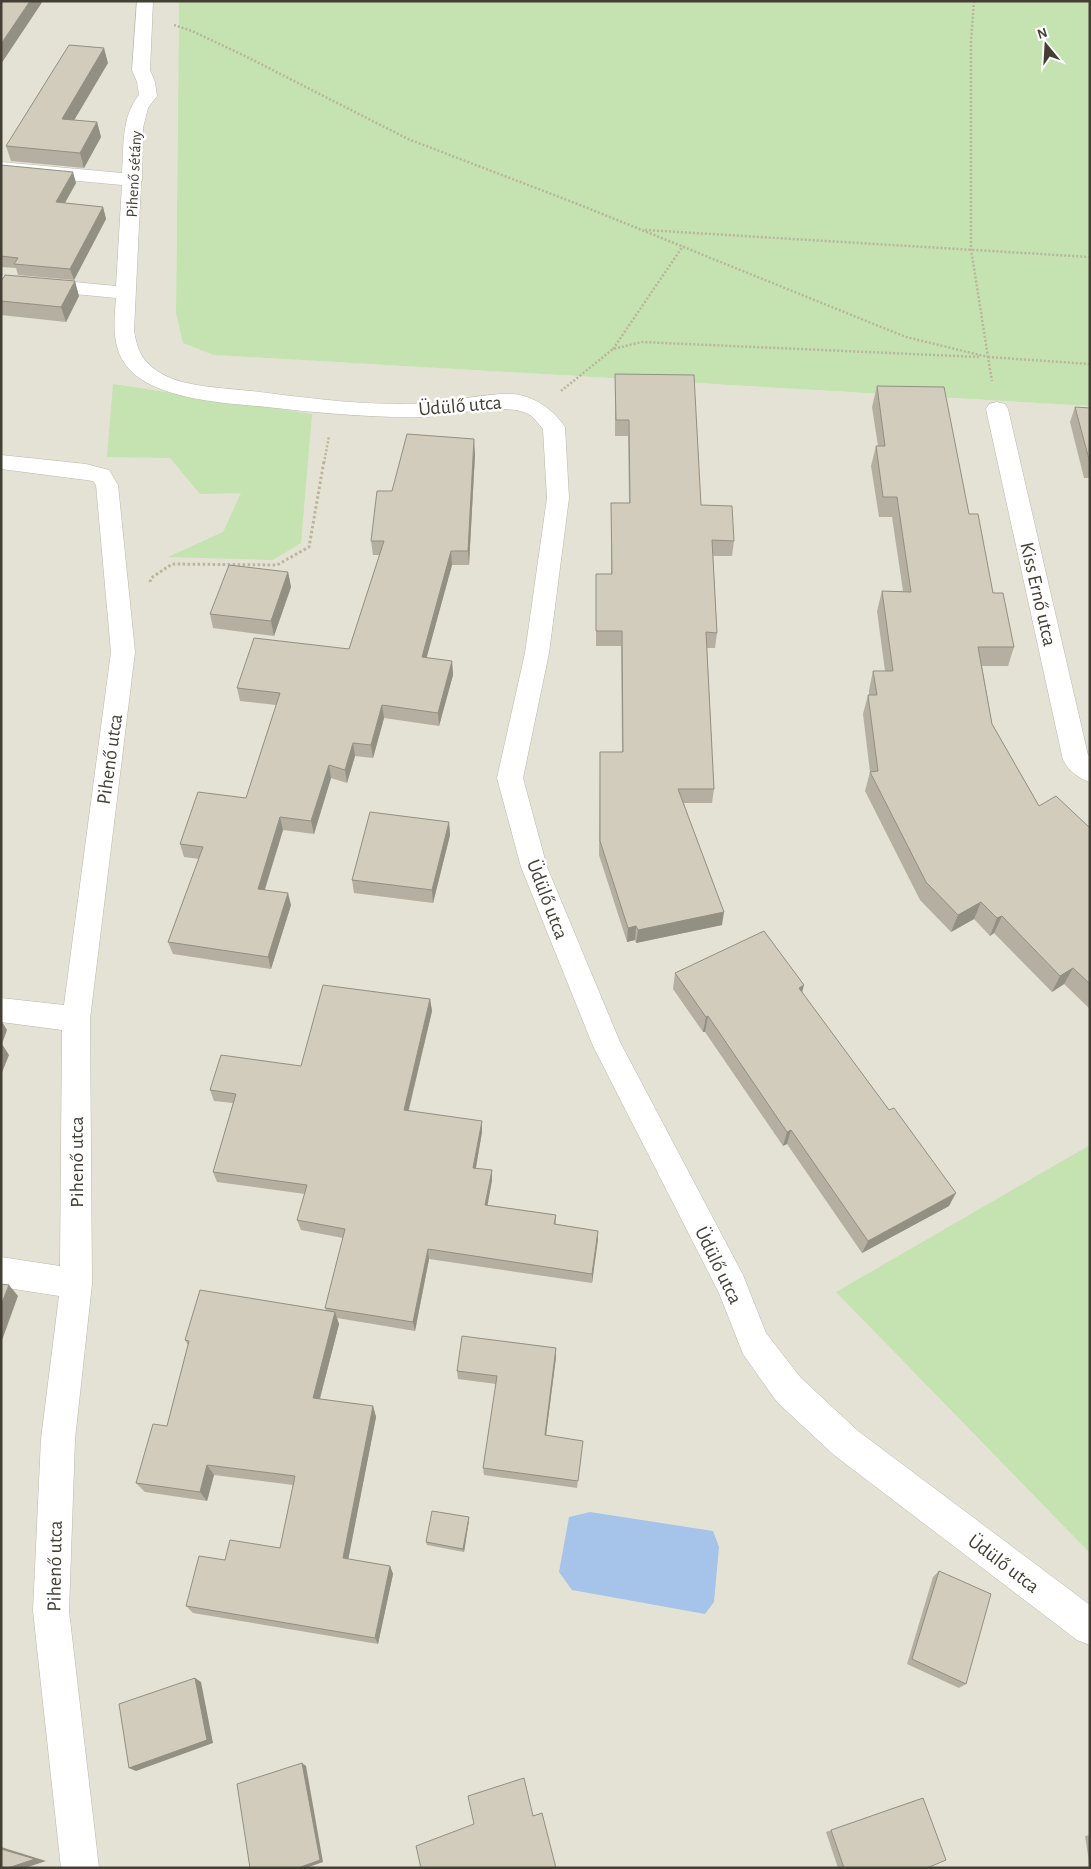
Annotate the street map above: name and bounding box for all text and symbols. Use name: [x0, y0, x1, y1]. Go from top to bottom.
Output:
north arrow: [1021, 20, 1071, 70]
text: N: [1035, 25, 1049, 42]
street label: Pihenő sétány: [124, 130, 145, 218]
street label: Üdülő utca: [418, 392, 503, 420]
street label: Kiss Ernő utca: [1016, 540, 1060, 648]
street label: Pihenő utca: [94, 713, 126, 806]
street label: Üdülő utca: [523, 857, 571, 942]
street label: Pihenő utca: [67, 1116, 87, 1208]
street label: Üdülő utca: [691, 1224, 745, 1307]
street label: Pihenő utca: [44, 1520, 66, 1612]
street label: Üdülő utca: [964, 1531, 1043, 1597]

